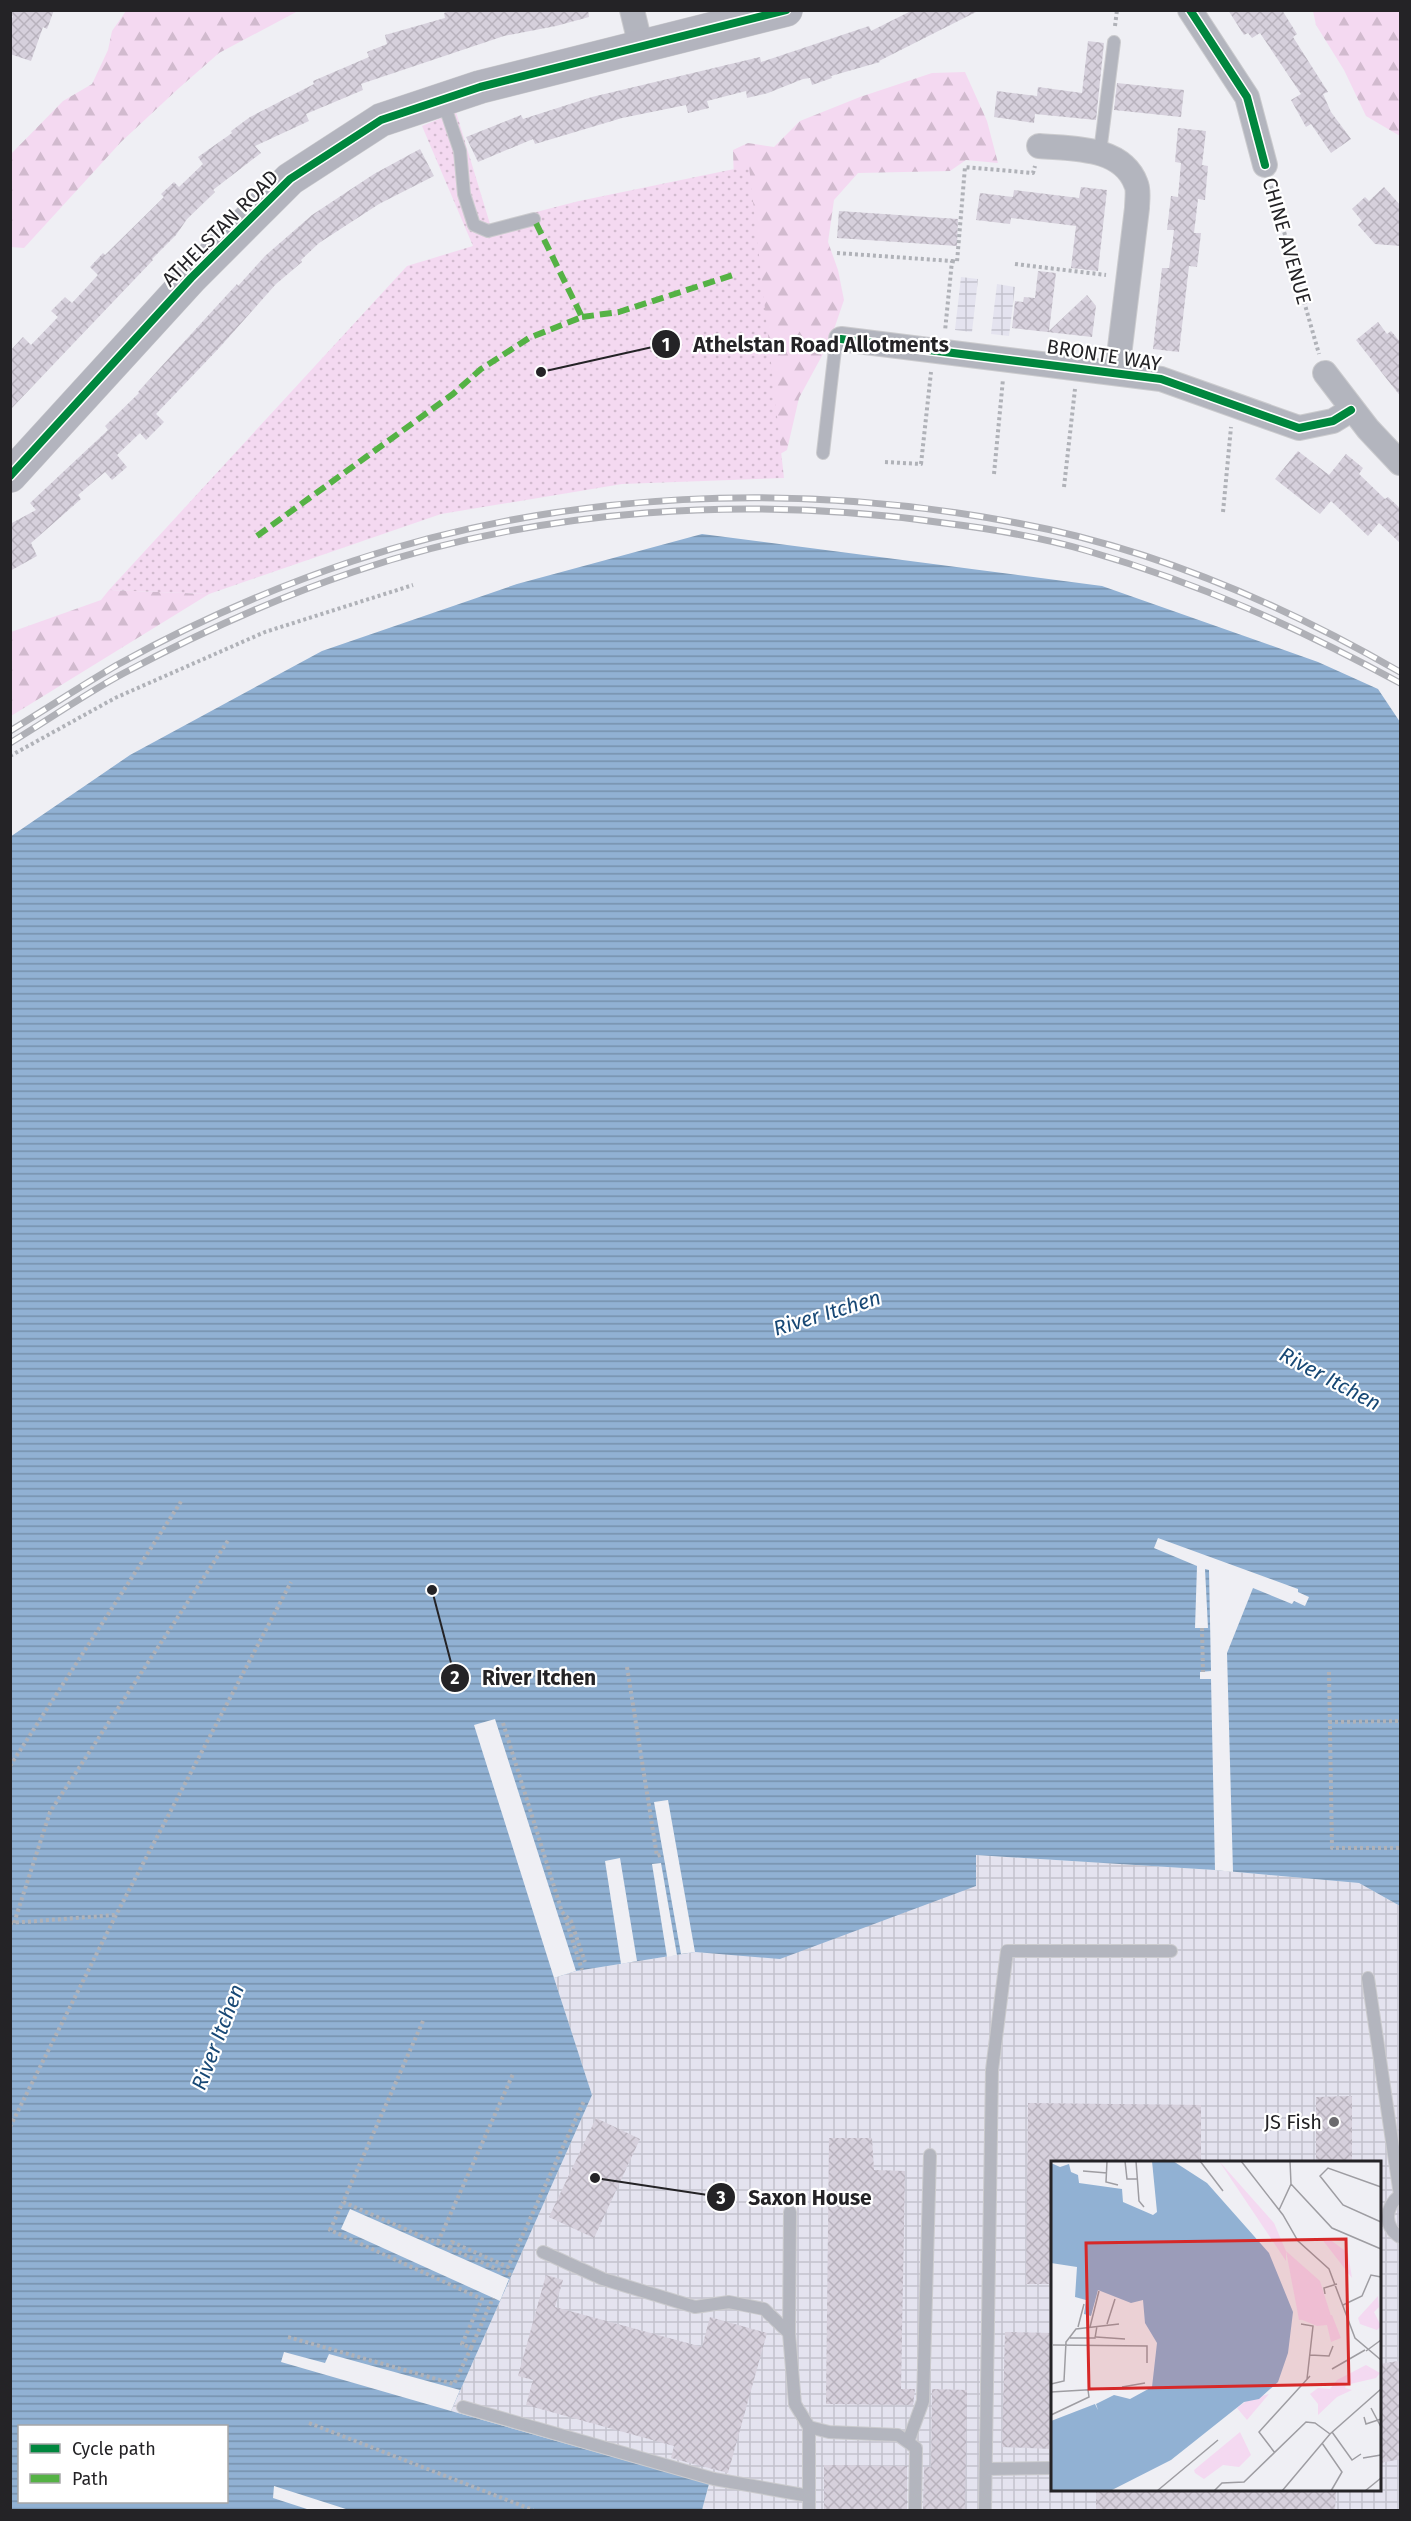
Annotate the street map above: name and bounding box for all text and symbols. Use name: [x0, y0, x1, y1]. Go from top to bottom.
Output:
street label: ATHELSTAN ROAD: [157, 165, 283, 291]
street label: CHINE AVENUE: [1257, 175, 1317, 307]
callout: Athelstan Road Allotments: [651, 325, 960, 364]
text: Athelstan Road Allotments: [692, 332, 949, 358]
text: 1: [662, 334, 670, 356]
street label: BRONTE WAY: [1045, 334, 1163, 376]
water label: River Itchen: [770, 1284, 884, 1342]
water label: River Itchen: [1275, 1341, 1385, 1417]
callout: River Itchen: [440, 1658, 608, 1697]
text: River Itchen: [482, 1665, 596, 1691]
text: 2: [450, 1667, 460, 1689]
water label: River Itchen: [186, 1980, 250, 2094]
place label: JS Fish: [1264, 2110, 1322, 2134]
marker: JS Fish: [1327, 2115, 1341, 2129]
inset map: [1051, 2161, 1381, 2491]
callout: Saxon House: [706, 2178, 883, 2217]
text: Saxon House: [748, 2185, 872, 2211]
text: 3: [715, 2187, 726, 2209]
legend: [18, 2425, 228, 2503]
text: Cycle path: [72, 2438, 156, 2460]
text: Path: [72, 2468, 108, 2490]

